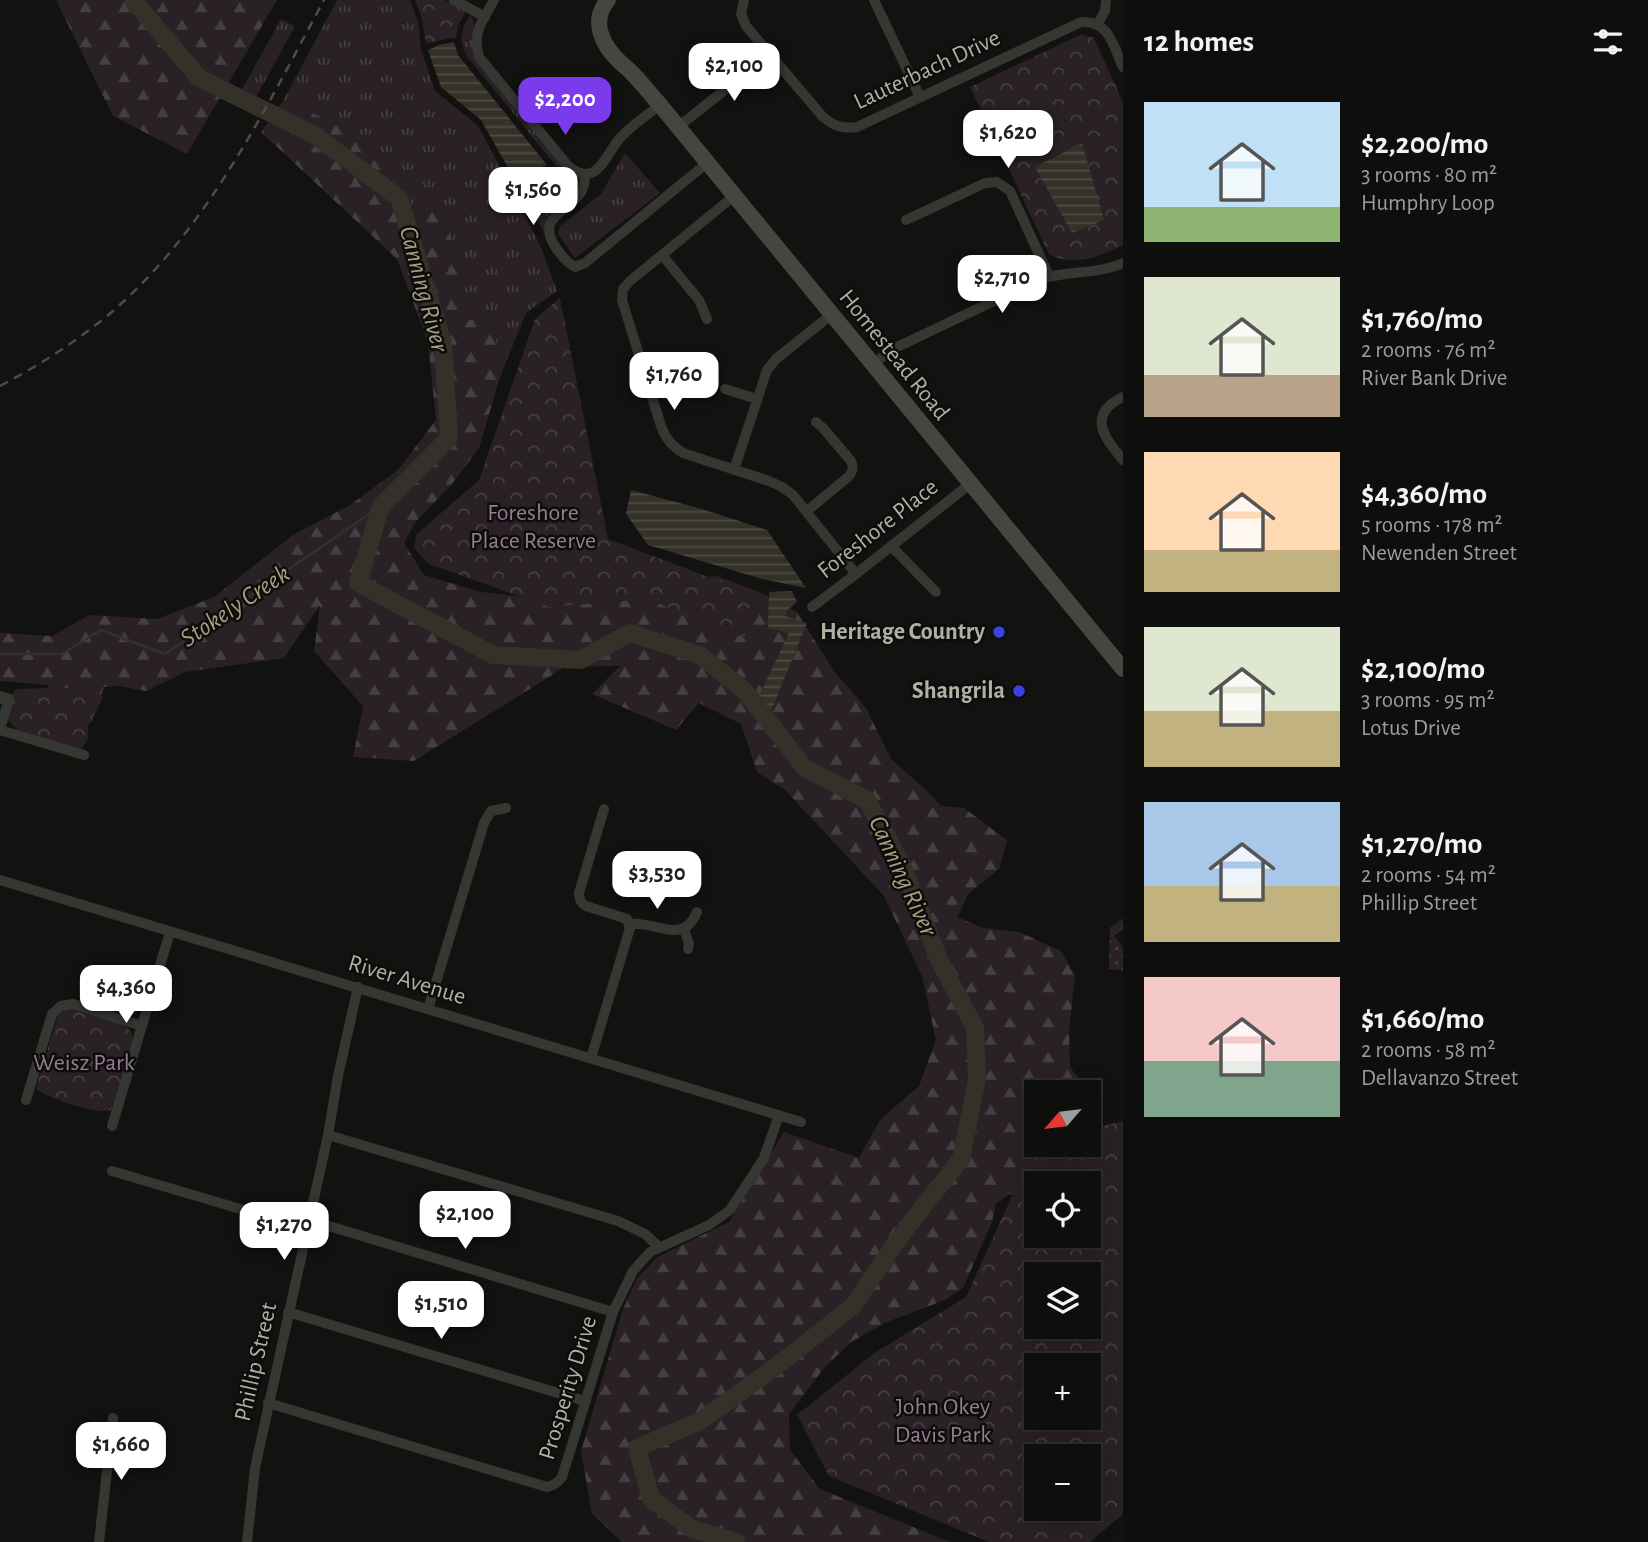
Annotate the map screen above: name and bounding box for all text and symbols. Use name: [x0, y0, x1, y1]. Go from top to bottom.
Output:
icon: filters: [1589, 23, 1627, 61]
street label: Lauterbach Drive: [850, 26, 1004, 114]
text: 12 homes: [1144, 27, 1254, 57]
pin: $2,100: [677, 43, 791, 103]
text: $2,100: [705, 54, 763, 77]
pin: $2,200: [508, 78, 622, 137]
text: $2,200: [534, 88, 596, 111]
pin: $1,620: [951, 110, 1065, 170]
text: $1,620: [979, 121, 1037, 144]
text: $2,200/mo: [1361, 129, 1488, 159]
icon: home: [1200, 130, 1284, 214]
text: 3 rooms · 80 m²: [1361, 164, 1497, 187]
pin: $1,560: [476, 168, 590, 227]
text: $1,560: [505, 178, 561, 201]
text: Humphry Loop: [1361, 192, 1495, 215]
water label: Canning River: [395, 223, 454, 356]
pin: $2,710: [945, 256, 1059, 315]
text: $2,710: [974, 266, 1030, 289]
street label: Homestead Road: [834, 285, 954, 425]
text: $1,760/mo: [1361, 304, 1483, 334]
icon: home: [1200, 305, 1284, 389]
text: 2 rooms · 76 m²: [1361, 339, 1495, 362]
pin: $1,760: [617, 352, 731, 412]
text: $1,760: [646, 363, 702, 386]
text: River Bank Drive: [1361, 367, 1507, 390]
street label: Foreshore Place: [813, 475, 943, 583]
text: $4,360/mo: [1361, 479, 1487, 509]
icon: home: [1200, 480, 1284, 564]
park label: Foreshore Place Reserve: [470, 501, 596, 553]
text: 5 rooms · 178 m²: [1361, 514, 1503, 537]
text: Newenden Street: [1361, 542, 1517, 565]
water label: Stokely Creek: [176, 560, 294, 652]
place label: Heritage Country: [820, 620, 985, 644]
marker: Heritage Country: [991, 624, 1007, 640]
text: $2,100/mo: [1361, 654, 1485, 684]
icon: home: [1200, 655, 1284, 739]
place label: Shangrila: [912, 679, 1005, 703]
marker: Shangrila: [1011, 683, 1027, 699]
text: 3 rooms · 95 m²: [1361, 689, 1494, 712]
text: Lotus Drive: [1361, 717, 1461, 740]
water label: Canning River: [864, 812, 943, 941]
text: $1,270/mo: [1361, 829, 1482, 859]
icon: home: [1200, 830, 1284, 914]
pin: $3,530: [600, 852, 714, 911]
text: $3,530: [628, 862, 686, 885]
text: 2 rooms · 54 m²: [1361, 864, 1496, 887]
text: Phillip Street: [1361, 892, 1477, 915]
street label: River Avenue: [345, 951, 469, 1009]
pin: $4,360: [69, 965, 183, 1025]
text: $4,360: [96, 976, 156, 999]
text: $1,660/mo: [1361, 1004, 1484, 1034]
icon: home: [1200, 1005, 1284, 1089]
text: 2 rooms · 58 m²: [1361, 1039, 1496, 1062]
park label: Weisz Park: [33, 1051, 135, 1075]
text: Dellavanzo Street: [1361, 1067, 1518, 1090]
north arrow: [1024, 1080, 1101, 1157]
map controls: [1024, 1080, 1101, 1521]
button: locate: [1024, 1171, 1101, 1248]
pin: $2,100: [408, 1192, 522, 1251]
pin: $1,270: [227, 1202, 341, 1262]
text: $2,100: [436, 1202, 494, 1225]
text: $1,270: [256, 1213, 312, 1236]
button: layers: [1024, 1262, 1101, 1339]
pin: $1,510: [384, 1282, 498, 1341]
text: $1,510: [414, 1292, 468, 1315]
street label: Phillip Street: [231, 1300, 281, 1424]
street label: Prosperity Drive: [535, 1313, 601, 1463]
button: +: [1024, 1353, 1101, 1430]
park label: John Okey Davis Park: [895, 1395, 991, 1447]
pin: $1,660: [64, 1422, 178, 1482]
text: $1,660: [92, 1433, 150, 1456]
button: −: [1024, 1444, 1101, 1521]

